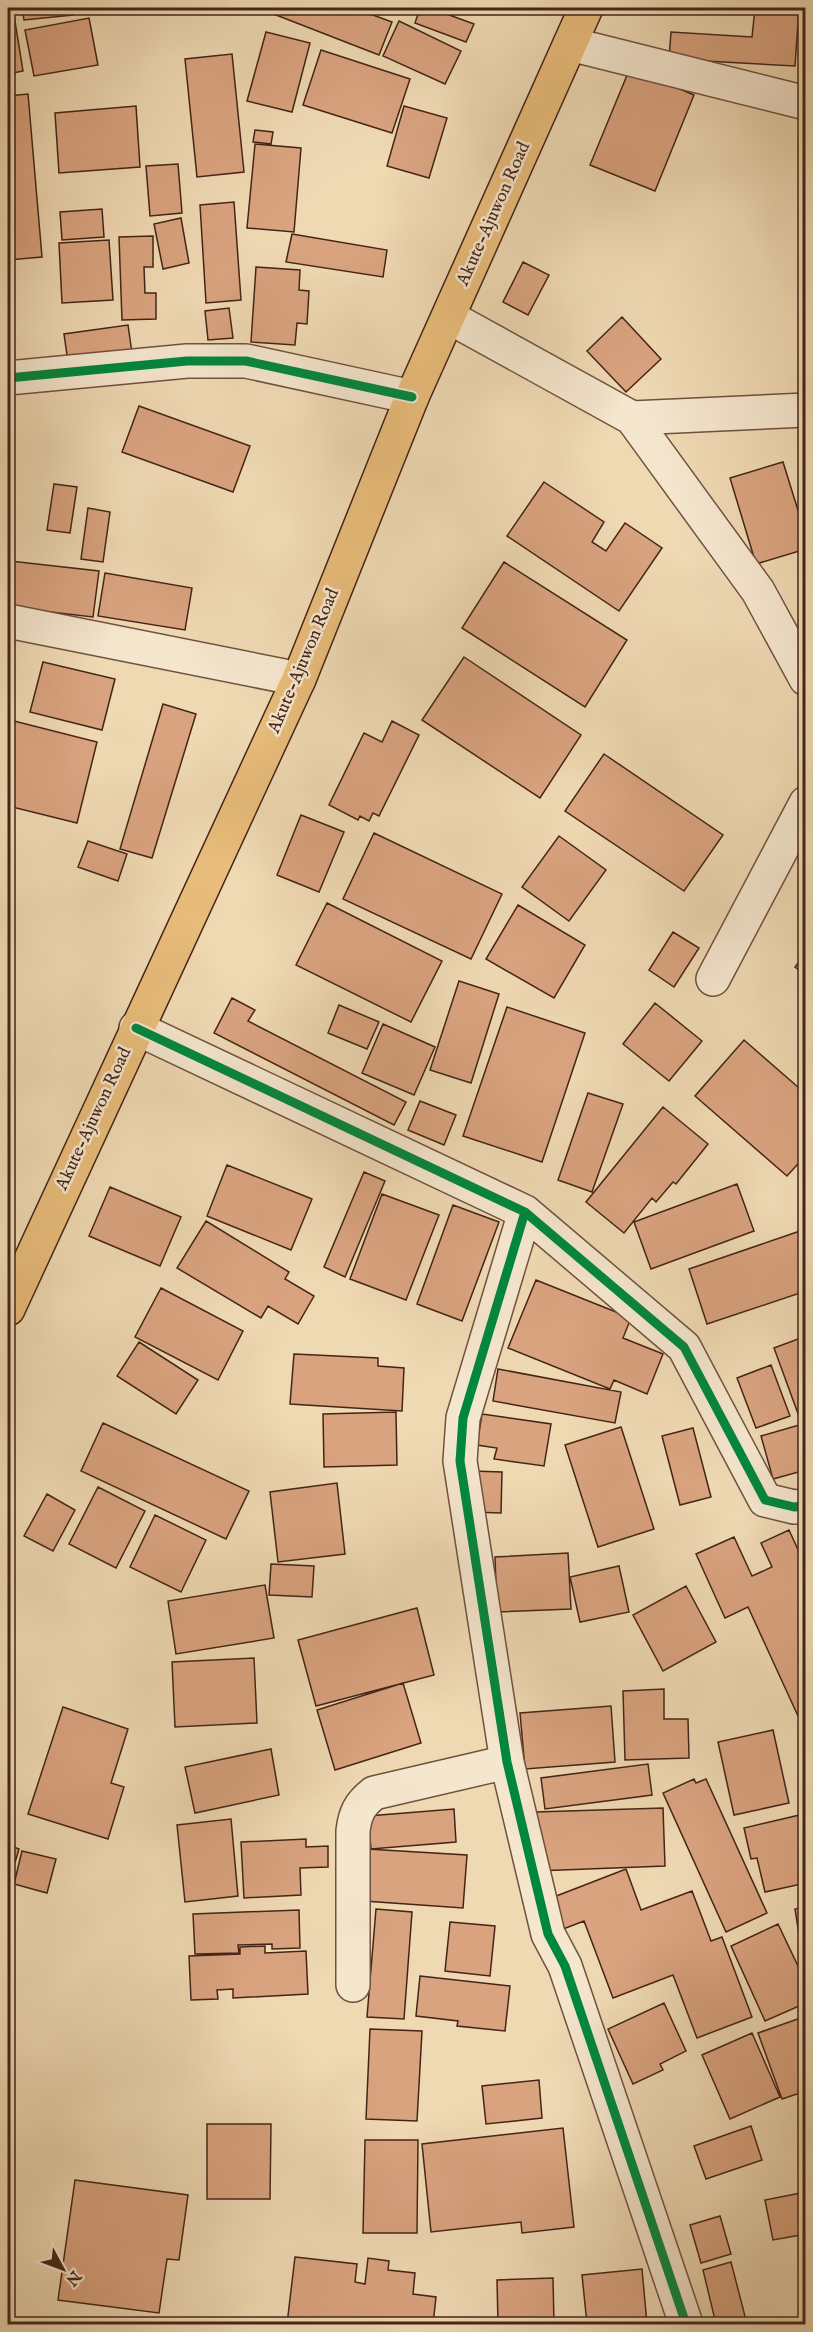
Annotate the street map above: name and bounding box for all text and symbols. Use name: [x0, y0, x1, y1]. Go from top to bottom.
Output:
street label: Akute-Ajuwon Road: [452, 138, 536, 291]
street label: Akute-Ajuwon Road: [263, 585, 345, 738]
street label: Akute-Ajuwon Road: [50, 1043, 137, 1195]
north arrow: [33, 2239, 93, 2299]
text: N: [61, 2265, 86, 2289]

